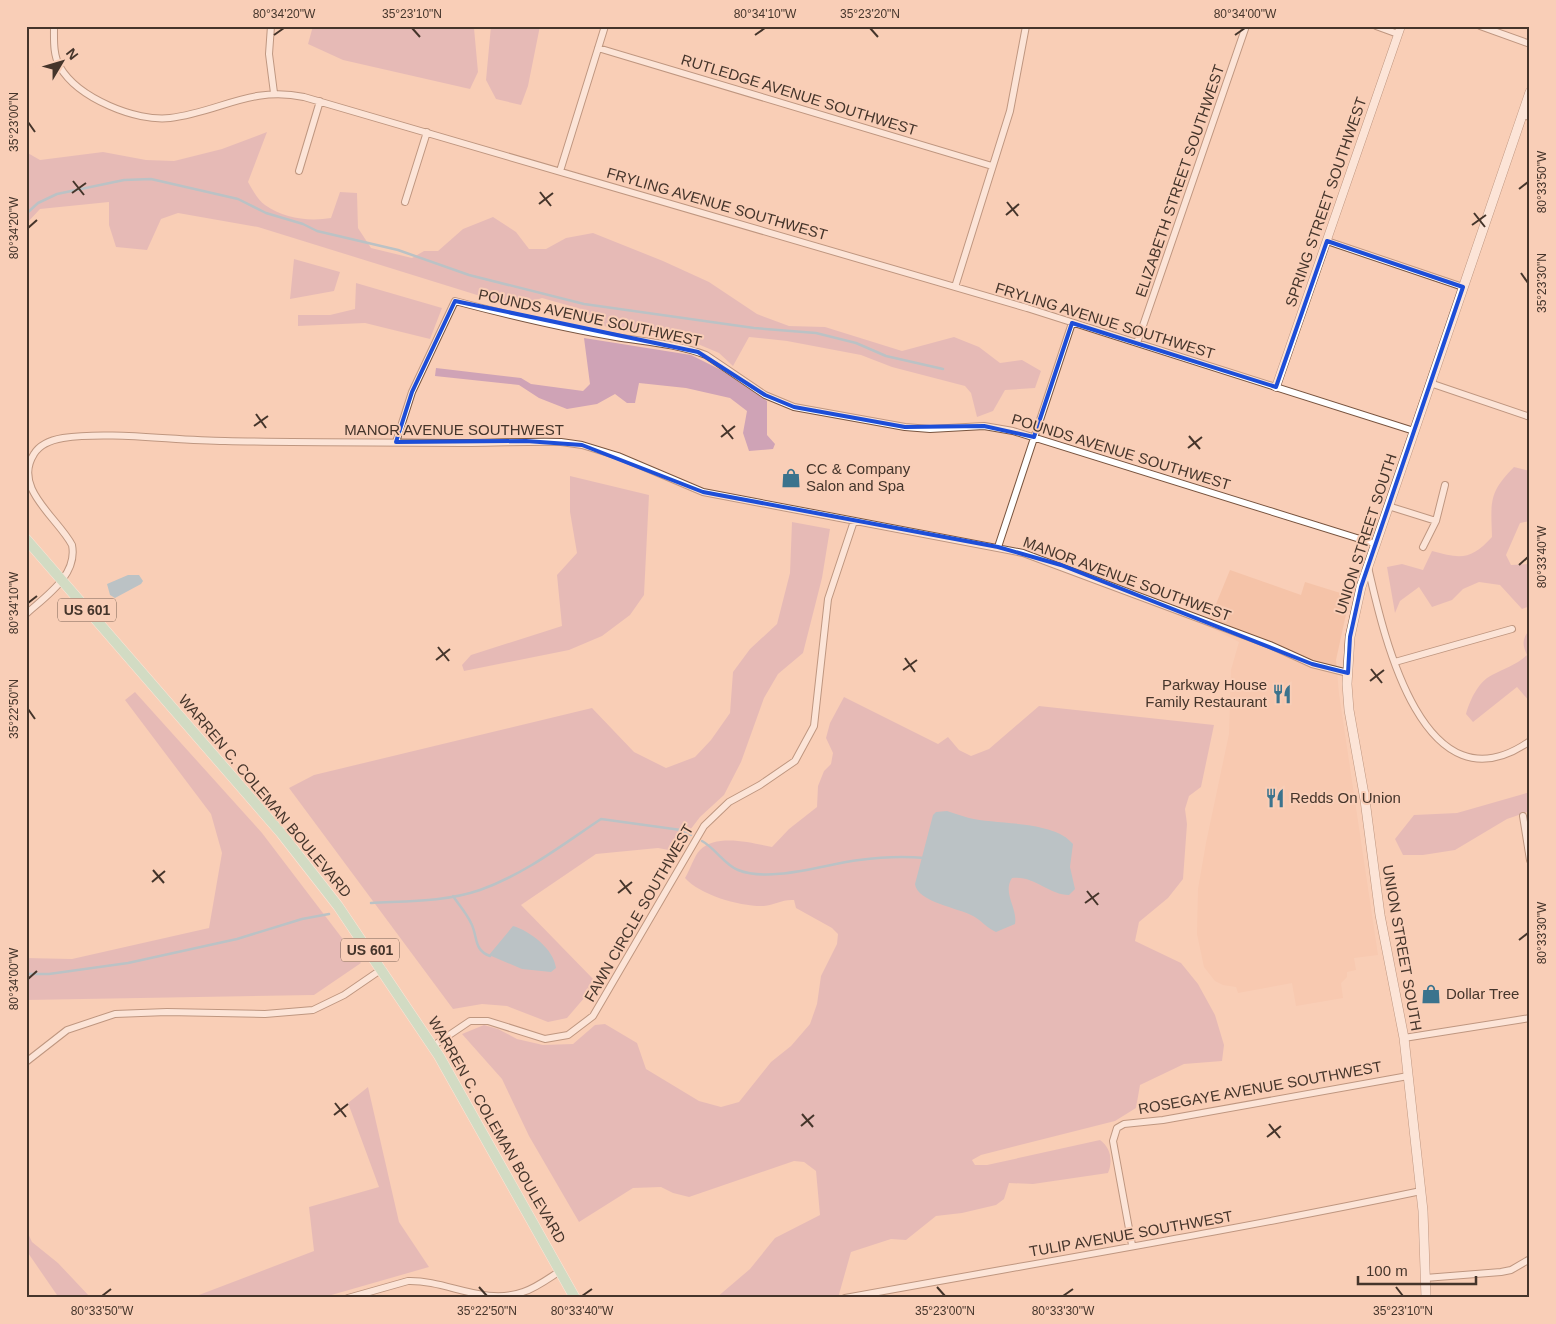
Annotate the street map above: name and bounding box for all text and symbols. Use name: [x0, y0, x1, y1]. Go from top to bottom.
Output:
text: 80°34'20"W: [253, 7, 316, 21]
text: 35°23'10"N: [382, 7, 442, 21]
text: 80°34'10"W: [734, 7, 797, 21]
text: 35°23'20"N: [840, 7, 900, 21]
text: 80°34'00"W: [1214, 7, 1277, 21]
north arrow: [38, 38, 88, 88]
text: N: [63, 45, 82, 63]
street label: RUTLEDGE AVENUE SOUTHWEST: [679, 50, 919, 139]
street label: ELIZABETH STREET SOUTHWEST: [1132, 62, 1227, 299]
text: 35°23'00"N: [7, 92, 21, 152]
street label: SPRING STREET SOUTHWEST: [1282, 95, 1369, 309]
text: 80°33'50"W: [1535, 150, 1549, 213]
street label: FRYLING AVENUE SOUTHWEST: [605, 164, 829, 243]
text: 80°34'20"W: [7, 196, 21, 259]
text: 35°23'30"N: [1535, 253, 1549, 313]
street label: FRYLING AVENUE SOUTHWEST: [993, 279, 1217, 362]
street label: POUNDS AVENUE SOUTHWEST: [477, 285, 703, 350]
street label: POUNDS AVENUE SOUTHWEST: [1010, 410, 1233, 493]
street label: MANOR AVENUE SOUTHWEST: [344, 421, 564, 438]
street label: UNION STREET SOUTH: [1331, 451, 1400, 616]
place label: CC & Company Salon and Spa: [806, 460, 911, 494]
shop icon: CC & Company Salon and Spa: [780, 467, 802, 489]
text: 80°33'40"W: [1535, 525, 1549, 588]
street label: MANOR AVENUE SOUTHWEST: [1021, 533, 1233, 624]
text: 80°34'10"W: [7, 571, 21, 634]
road number: US 601: [58, 598, 116, 622]
place label: Parkway House Family Restaurant: [1145, 676, 1268, 710]
text: 35°22'50"N: [7, 679, 21, 739]
restaurant icon: Parkway House Family Restaurant: [1271, 683, 1293, 705]
street label: WARREN C. COLEMAN BOULEVARD: [176, 691, 355, 901]
restaurant icon: Redds On Union: [1264, 787, 1286, 809]
place label: Redds On Union: [1290, 789, 1401, 806]
street label: FAWN CIRCLE SOUTHWEST: [581, 821, 696, 1004]
street label: UNION STREET SOUTH: [1380, 864, 1425, 1032]
text: 80°33'30"W: [1535, 901, 1549, 964]
road number: US 601: [341, 938, 399, 962]
text: 80°34'00"W: [7, 947, 21, 1010]
shop icon: Dollar Tree: [1420, 983, 1442, 1005]
place label: Dollar Tree: [1446, 985, 1519, 1002]
street label: WARREN C. COLEMAN BOULEVARD: [425, 1013, 570, 1246]
street label: ROSEGAYE AVENUE SOUTHWEST: [1137, 1058, 1383, 1117]
street label: TULIP AVENUE SOUTHWEST: [1028, 1207, 1234, 1260]
scale bar: [1358, 1254, 1476, 1286]
text: 100 m: [1366, 1262, 1408, 1279]
text: 80°33'50"W: [71, 1304, 134, 1318]
text: 35°22'50"N: [457, 1304, 517, 1318]
text: 80°33'40"W: [551, 1304, 614, 1318]
text: 35°23'00"N: [915, 1304, 975, 1318]
text: 80°33'30"W: [1032, 1304, 1095, 1318]
text: 35°23'10"N: [1373, 1304, 1433, 1318]

